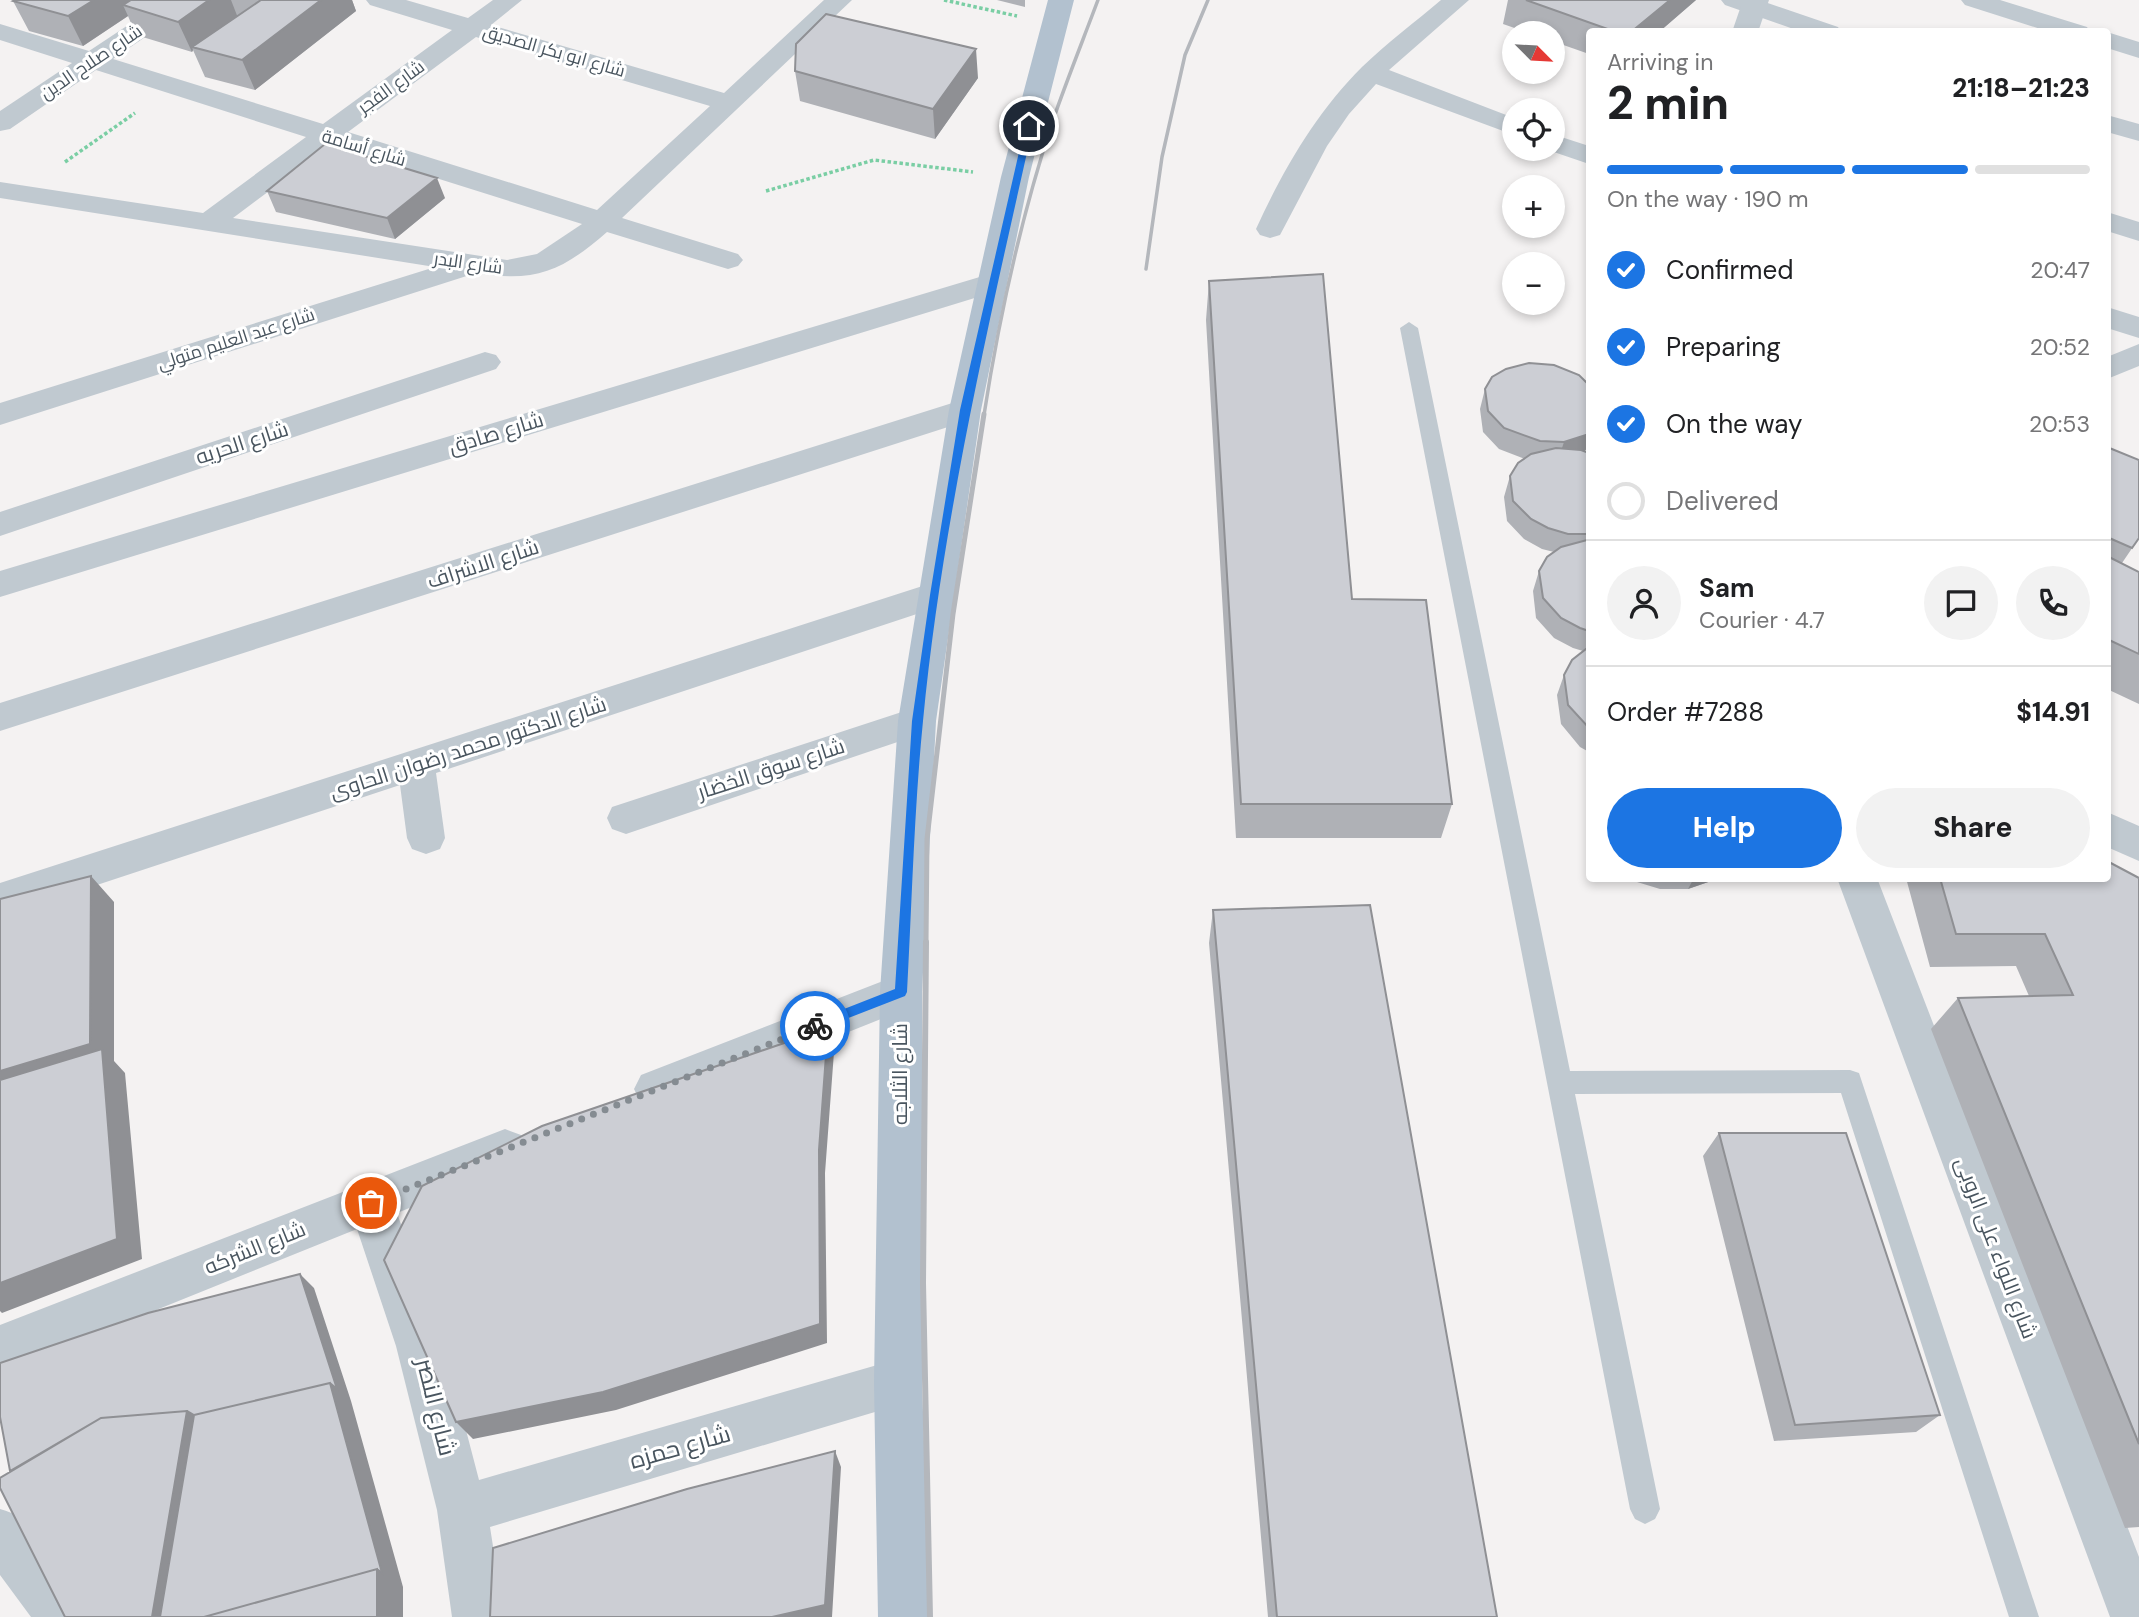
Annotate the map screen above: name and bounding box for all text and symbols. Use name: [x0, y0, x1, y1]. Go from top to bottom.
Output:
street label: شارع صلاح الدين: [35, 19, 147, 105]
street label: شارع ابو بكر الصديق: [480, 19, 628, 83]
north arrow: [1502, 21, 1564, 84]
map controls: [1502, 21, 1565, 315]
text: Arriving in: [1607, 47, 1713, 77]
street label: شارع الفجر: [352, 55, 429, 120]
text: 21:18–21:23: [1952, 71, 2090, 105]
text: 2 min: [1607, 73, 1729, 133]
pin: [999, 96, 1059, 156]
button: locate: [1502, 98, 1565, 161]
icon: home: [1010, 107, 1048, 145]
street label: شارع أسامة: [319, 124, 409, 172]
button: +: [1502, 175, 1565, 238]
text: On the way · 190 m: [1607, 184, 1808, 214]
street label: شارع البدر: [431, 246, 504, 280]
icon: check: [1607, 251, 1645, 289]
button: −: [1502, 252, 1565, 315]
text: Confirmed: [1666, 253, 1793, 287]
text: 20:47: [2030, 255, 2090, 285]
street label: شارع عبد العليم متولي: [154, 302, 318, 378]
icon: check: [1607, 328, 1645, 366]
text: Preparing: [1666, 330, 1781, 364]
text: 20:52: [2030, 332, 2090, 362]
street label: شارع صادق: [445, 405, 547, 461]
icon: check: [1607, 405, 1645, 443]
text: On the way: [1666, 407, 1802, 441]
text: 20:53: [2029, 409, 2090, 439]
street label: شارع الحريه: [192, 415, 292, 471]
text: Delivered: [1666, 484, 1779, 518]
street label: شارع الاشراف: [423, 533, 543, 595]
button: person: [1607, 566, 1681, 640]
button: chat: [1924, 566, 1998, 640]
button: phone: [2016, 566, 2090, 640]
text: Sam: [1699, 571, 1754, 605]
text: Courier · 4.7: [1699, 605, 1825, 635]
street label: شارع الدكتور محمد رضوان الحاوى: [326, 690, 610, 806]
text: Order #7288: [1607, 695, 1764, 729]
text: $14.91: [2016, 695, 2090, 729]
street label: شارع سوق الخضار: [693, 732, 848, 806]
button: Help: [1607, 788, 1842, 868]
button: Share: [1856, 788, 2090, 868]
courier: [780, 991, 850, 1061]
icon: bike: [796, 1007, 834, 1045]
street label: شارع الثلاجه: [886, 1023, 914, 1125]
street label: شارع اللواء على الروبى: [1948, 1153, 2044, 1343]
pin: [341, 1173, 401, 1233]
icon: bag: [352, 1184, 390, 1222]
street label: شارع الشركه: [200, 1215, 310, 1281]
street label: شارع النصر: [408, 1353, 464, 1459]
street label: شارع حمزه: [626, 1417, 734, 1477]

